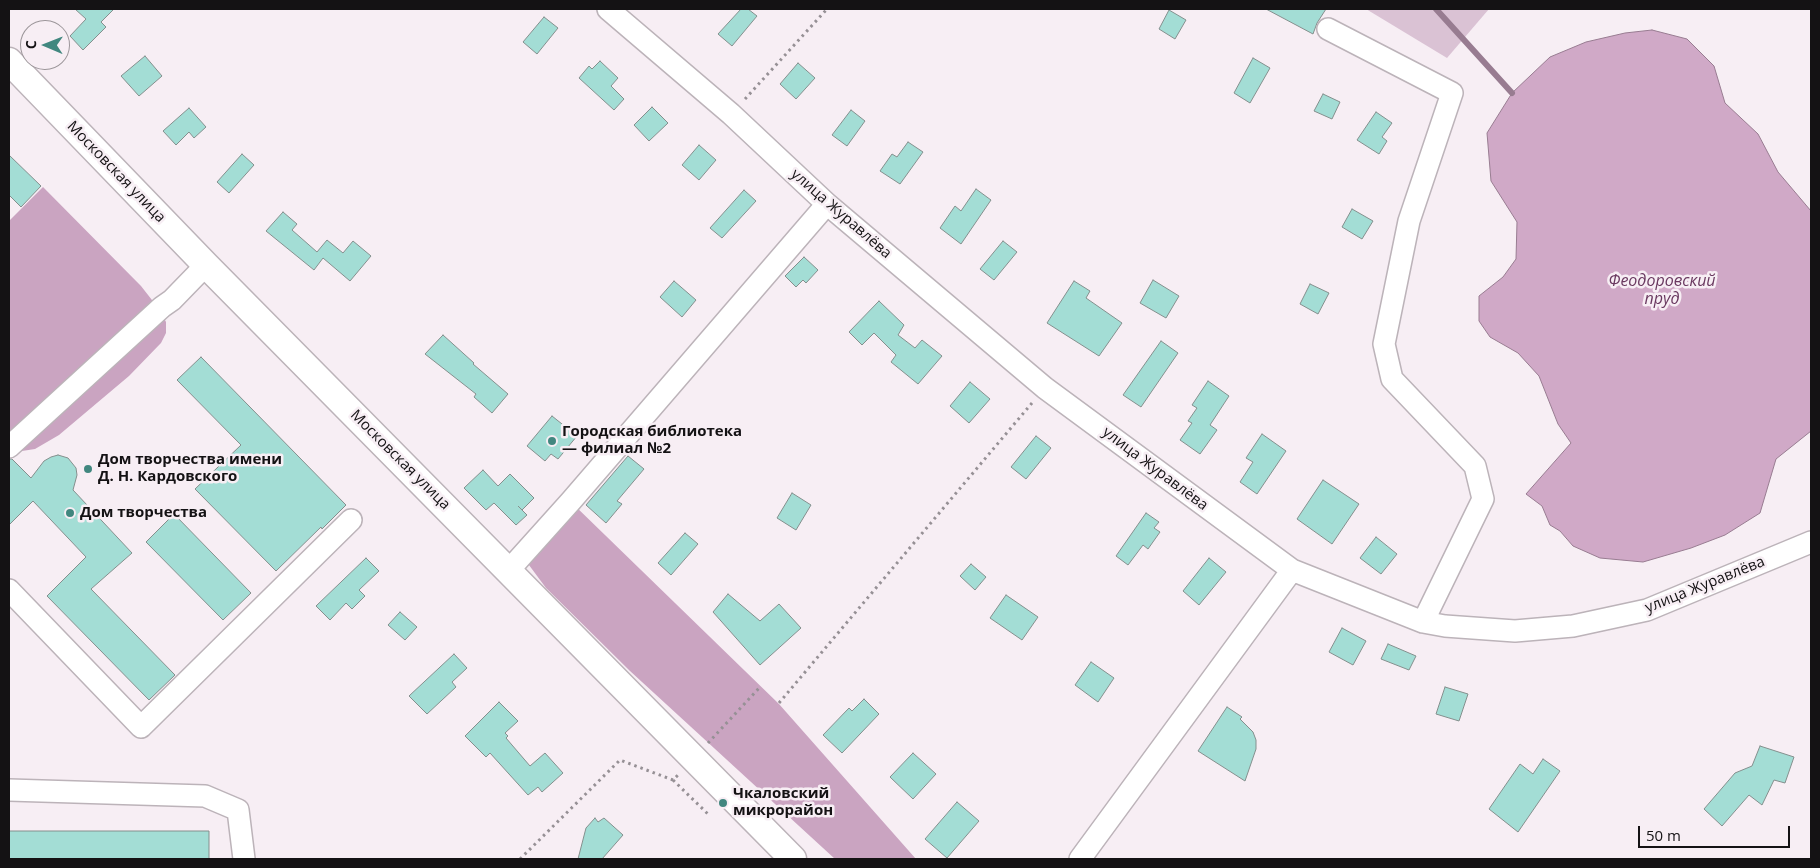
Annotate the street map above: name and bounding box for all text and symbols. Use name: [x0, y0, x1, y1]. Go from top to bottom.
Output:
north arrow: [20, 20, 70, 70]
text: С: [21, 40, 40, 49]
street label: Московская улица: [63, 118, 169, 226]
street label: улица Журавлёва: [787, 165, 895, 263]
water label: Феодоровский пруд: [1608, 271, 1716, 309]
street label: Московская улица: [346, 406, 454, 514]
place label: Городская библиотека — филиал №2: [562, 423, 742, 458]
street label: улица Журавлёва: [1099, 423, 1211, 515]
marker: Городская библиотека — филиал №2: [546, 435, 558, 447]
place label: Дом творчества имени Д. Н. Кардовского: [98, 451, 282, 486]
marker: Дом творчества имени Д. Н. Кардовского: [82, 463, 94, 475]
place label: Дом творчества: [80, 504, 207, 522]
marker: Дом творчества: [64, 507, 76, 519]
street label: улица Журавлёва: [1643, 553, 1767, 617]
place label: Чкаловский микрорайон: [733, 785, 833, 820]
marker: Чкаловский микрорайон: [717, 797, 729, 809]
scale bar: [1640, 816, 1792, 848]
text: 50 m: [1646, 825, 1681, 845]

